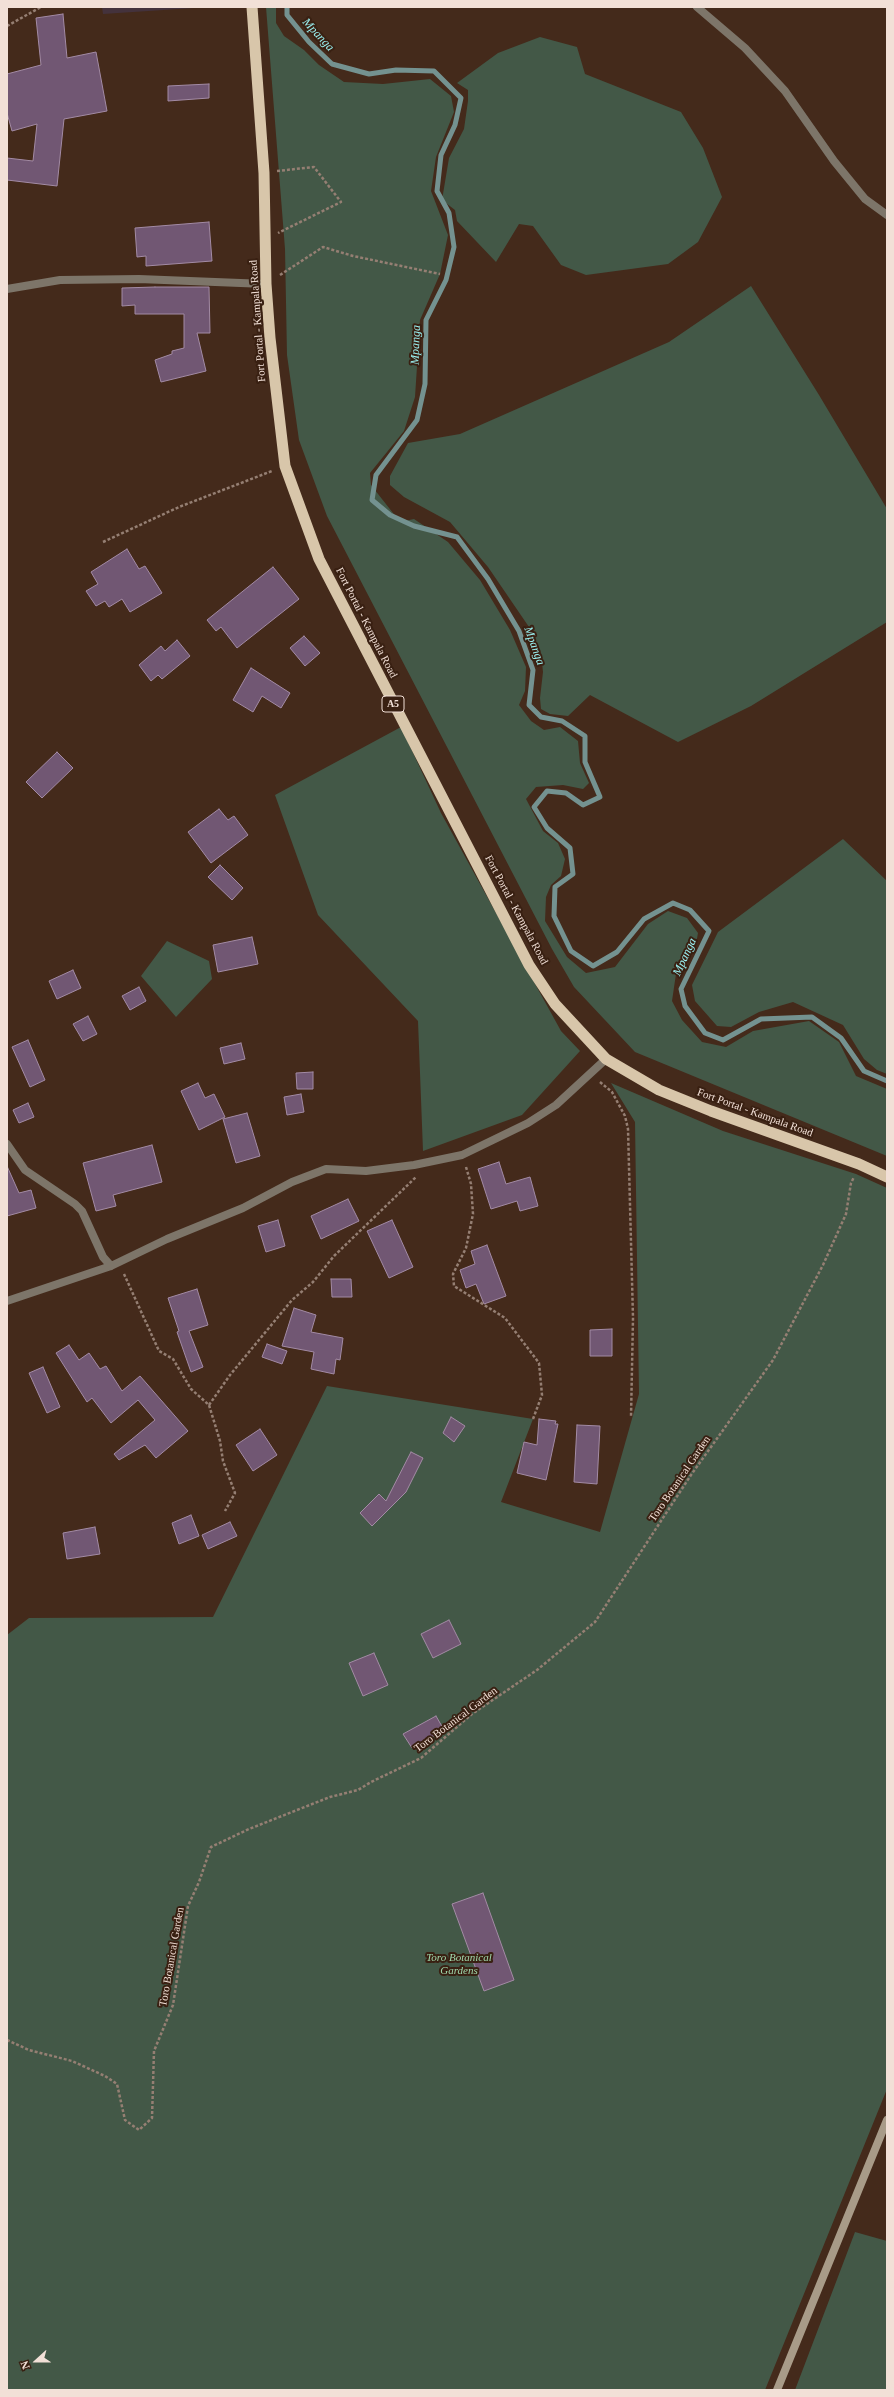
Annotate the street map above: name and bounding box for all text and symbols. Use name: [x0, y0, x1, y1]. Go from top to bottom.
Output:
water label: Mpanga: [299, 15, 337, 55]
street label: Fort Portal - Kampala Road: [247, 260, 269, 382]
water label: Mpanga: [408, 325, 424, 365]
street label: Fort Portal - Kampala Road: [332, 566, 400, 680]
water label: Mpanga: [520, 625, 548, 667]
road number: A5: [382, 696, 404, 712]
street label: Fort Portal - Kampala Road: [481, 853, 551, 967]
water label: Mpanga: [670, 936, 700, 978]
street label: Fort Portal - Kampala Road: [695, 1086, 815, 1140]
street label: Toro Botanical Garden: [646, 1434, 714, 1524]
street label: Toro Botanical Garden: [412, 1684, 500, 1756]
street label: Toro Botanical Garden: [157, 1906, 187, 2008]
park label: Toro Botanical Gardens: [426, 1951, 492, 1977]
north arrow: [16, 2341, 56, 2381]
text: N: [18, 2359, 32, 2371]

